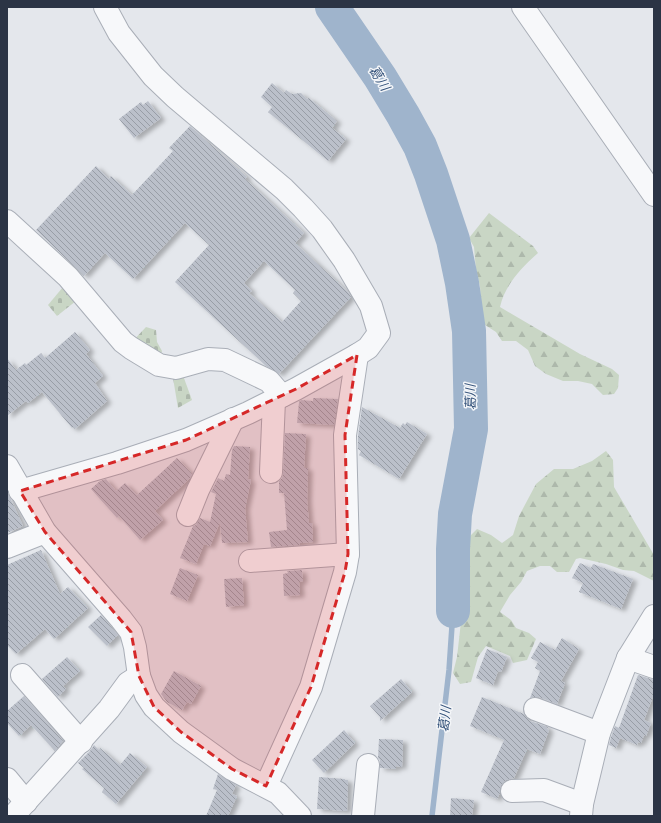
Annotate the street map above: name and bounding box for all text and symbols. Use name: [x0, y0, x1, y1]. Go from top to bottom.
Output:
water label: 葛川: [366, 63, 395, 95]
water label: 葛川: [462, 382, 478, 410]
water label: 葛川: [434, 703, 454, 733]

